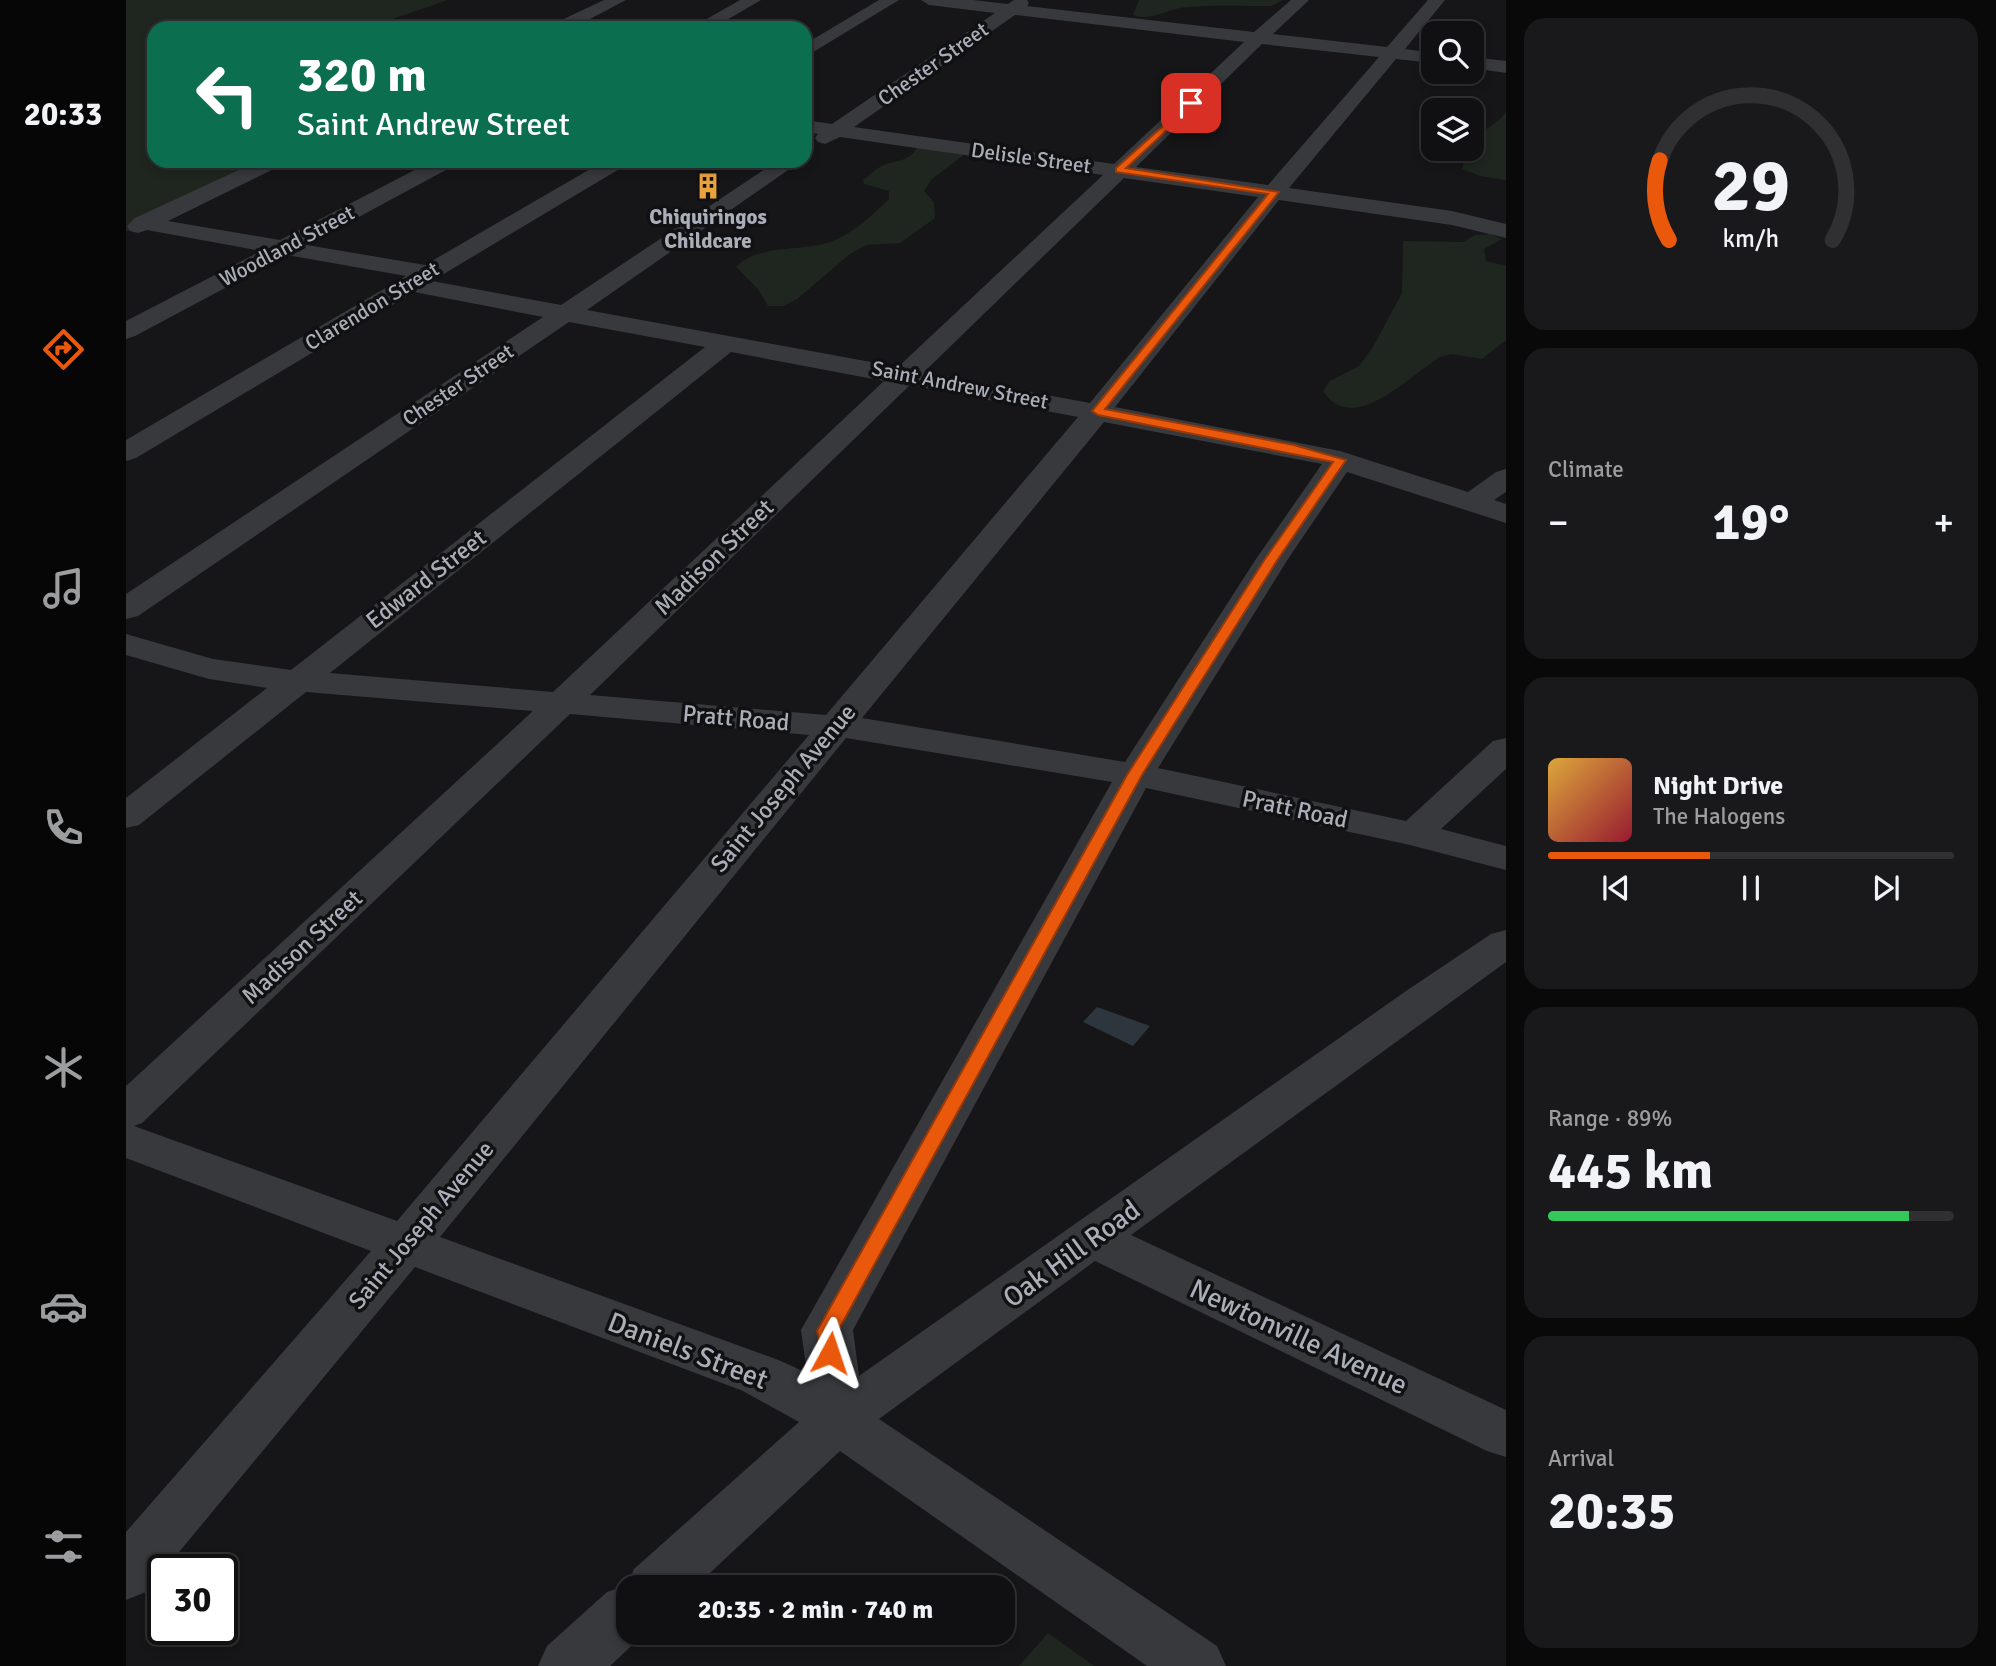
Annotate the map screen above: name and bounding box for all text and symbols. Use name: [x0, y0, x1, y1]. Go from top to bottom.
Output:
street label: Chester Street: [873, 16, 993, 112]
map controls: [1421, 21, 1484, 161]
button: search: [1421, 21, 1484, 84]
text: 320 m: [297, 45, 427, 105]
icon: left: [182, 49, 273, 140]
pin: [1161, 73, 1221, 133]
icon: arrive: [1172, 84, 1210, 122]
text: 20:33: [24, 95, 102, 134]
button: layers: [1421, 98, 1484, 161]
text: Saint Andrew Street: [297, 105, 570, 144]
street label: Delisle Street: [969, 137, 1093, 179]
text: 29: [1712, 142, 1790, 231]
building icon: Chiquiringos Childcare: [693, 171, 723, 201]
street label: Woodland Street: [215, 200, 359, 292]
place label: Chiquiringos Childcare: [649, 204, 767, 254]
text: km/h: [1723, 223, 1779, 254]
street label: Clarendon Street: [300, 256, 444, 356]
icon: directions: [39, 325, 88, 374]
street label: Chester Street: [397, 338, 519, 432]
street label: Saint Andrew Street: [870, 355, 1050, 415]
text: Climate: [1548, 455, 1624, 484]
text: 19°: [1713, 490, 1789, 554]
street label: Madison Street: [648, 493, 780, 621]
text: −: [1548, 499, 1569, 546]
text: +: [1933, 499, 1954, 546]
street label: Edward Street: [360, 523, 492, 635]
icon: music: [39, 564, 88, 613]
street label: Pratt Road: [681, 698, 791, 738]
street label: Saint Joseph Avenue: [704, 698, 862, 878]
text: Night Drive: [1653, 770, 1783, 802]
street label: Pratt Road: [1239, 783, 1351, 835]
text: The Halogens: [1653, 802, 1785, 831]
icon: phone: [39, 803, 88, 852]
icon: previous: [1597, 869, 1635, 907]
icon: pause: [1732, 869, 1770, 907]
icon: next: [1867, 869, 1905, 907]
street label: Madison Street: [235, 883, 369, 1011]
icon: climate: [39, 1043, 88, 1092]
text: Range · 89%: [1548, 1104, 1672, 1133]
street label: Saint Joseph Avenue: [342, 1135, 500, 1315]
text: 445 km: [1548, 1139, 1713, 1203]
street label: Oak Hill Road: [996, 1193, 1147, 1315]
street label: Newtonville Avenue: [1184, 1272, 1413, 1402]
icon: car: [39, 1282, 88, 1331]
street label: Daniels Street: [603, 1305, 773, 1397]
position arrow: [793, 1316, 867, 1390]
text: Arrival: [1548, 1444, 1614, 1473]
text: 20:35: [1548, 1479, 1676, 1543]
icon: filters: [39, 1522, 88, 1571]
speed limit sign: 30: [147, 1554, 238, 1645]
text: 20:35 · 2 min · 740 m: [698, 1594, 933, 1626]

